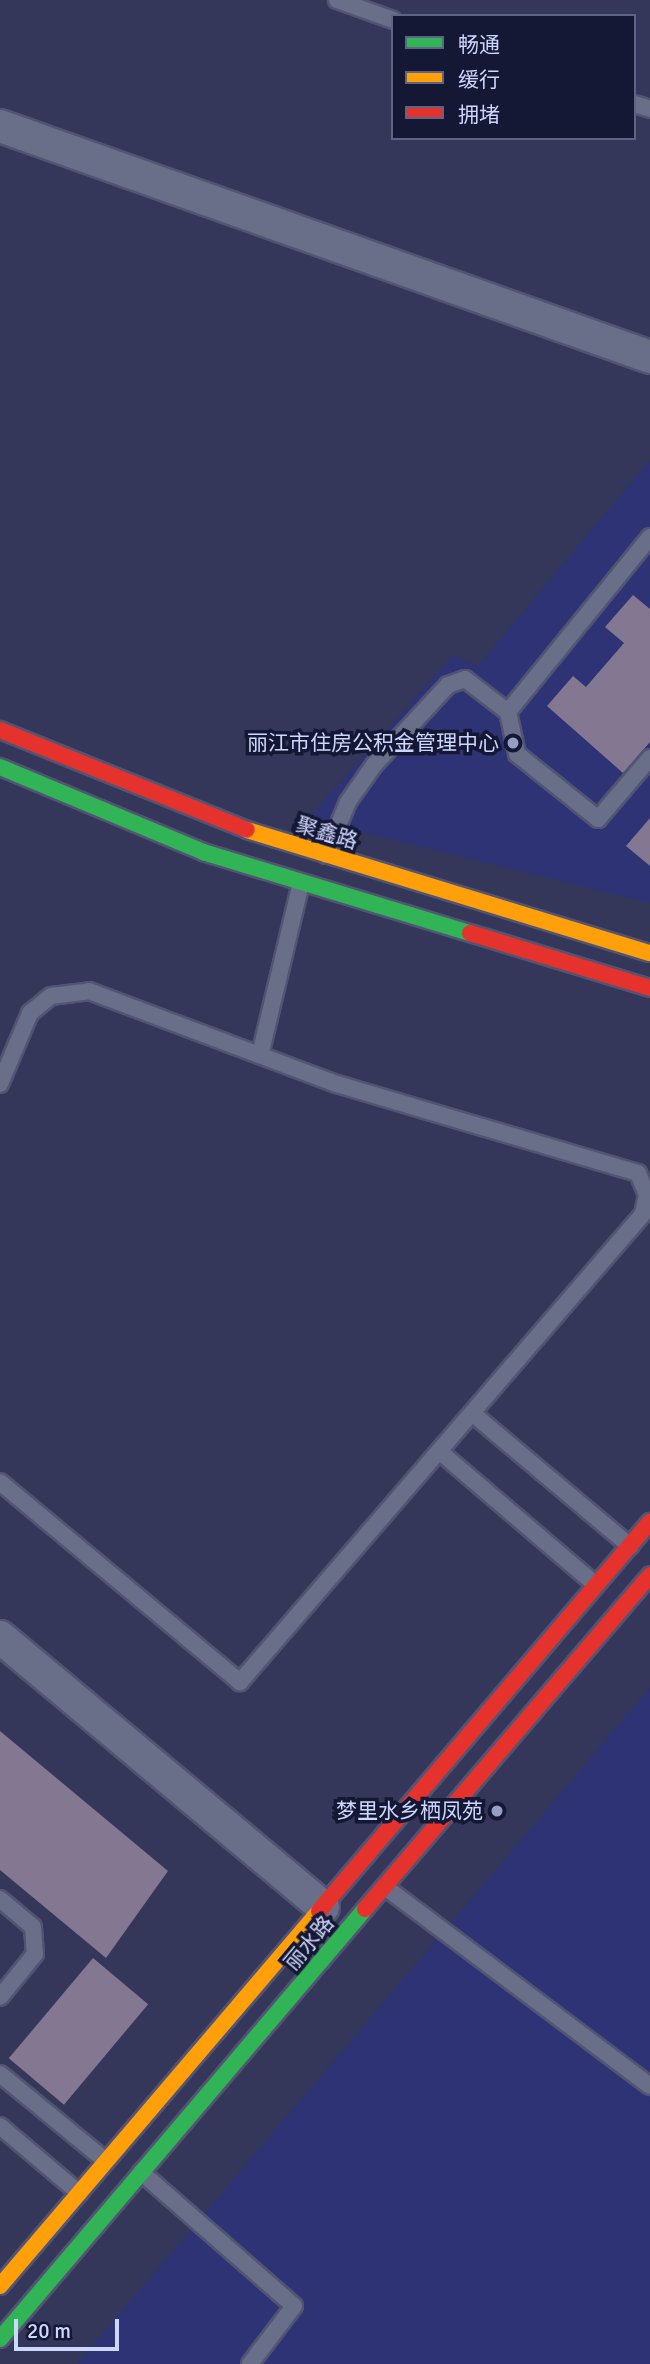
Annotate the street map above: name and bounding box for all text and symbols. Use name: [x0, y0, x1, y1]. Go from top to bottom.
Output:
legend: [391, 14, 636, 140]
text: 畅通: [458, 32, 500, 58]
text: 缓行: [458, 67, 500, 93]
text: 拥堵: [458, 102, 500, 128]
place label: 丽江市住房公积金管理中心: [247, 730, 499, 756]
marker: 丽江市住房公积金管理中心: [505, 735, 521, 751]
street label: 聚鑫路: [293, 812, 361, 854]
place label: 梦里水乡栖凤苑: [336, 1798, 483, 1824]
marker: 梦里水乡栖凤苑: [489, 1803, 505, 1819]
street label: 丽水路: [279, 1911, 339, 1975]
scale bar: [18, 2304, 122, 2348]
text: 20 m: [27, 2318, 71, 2344]

